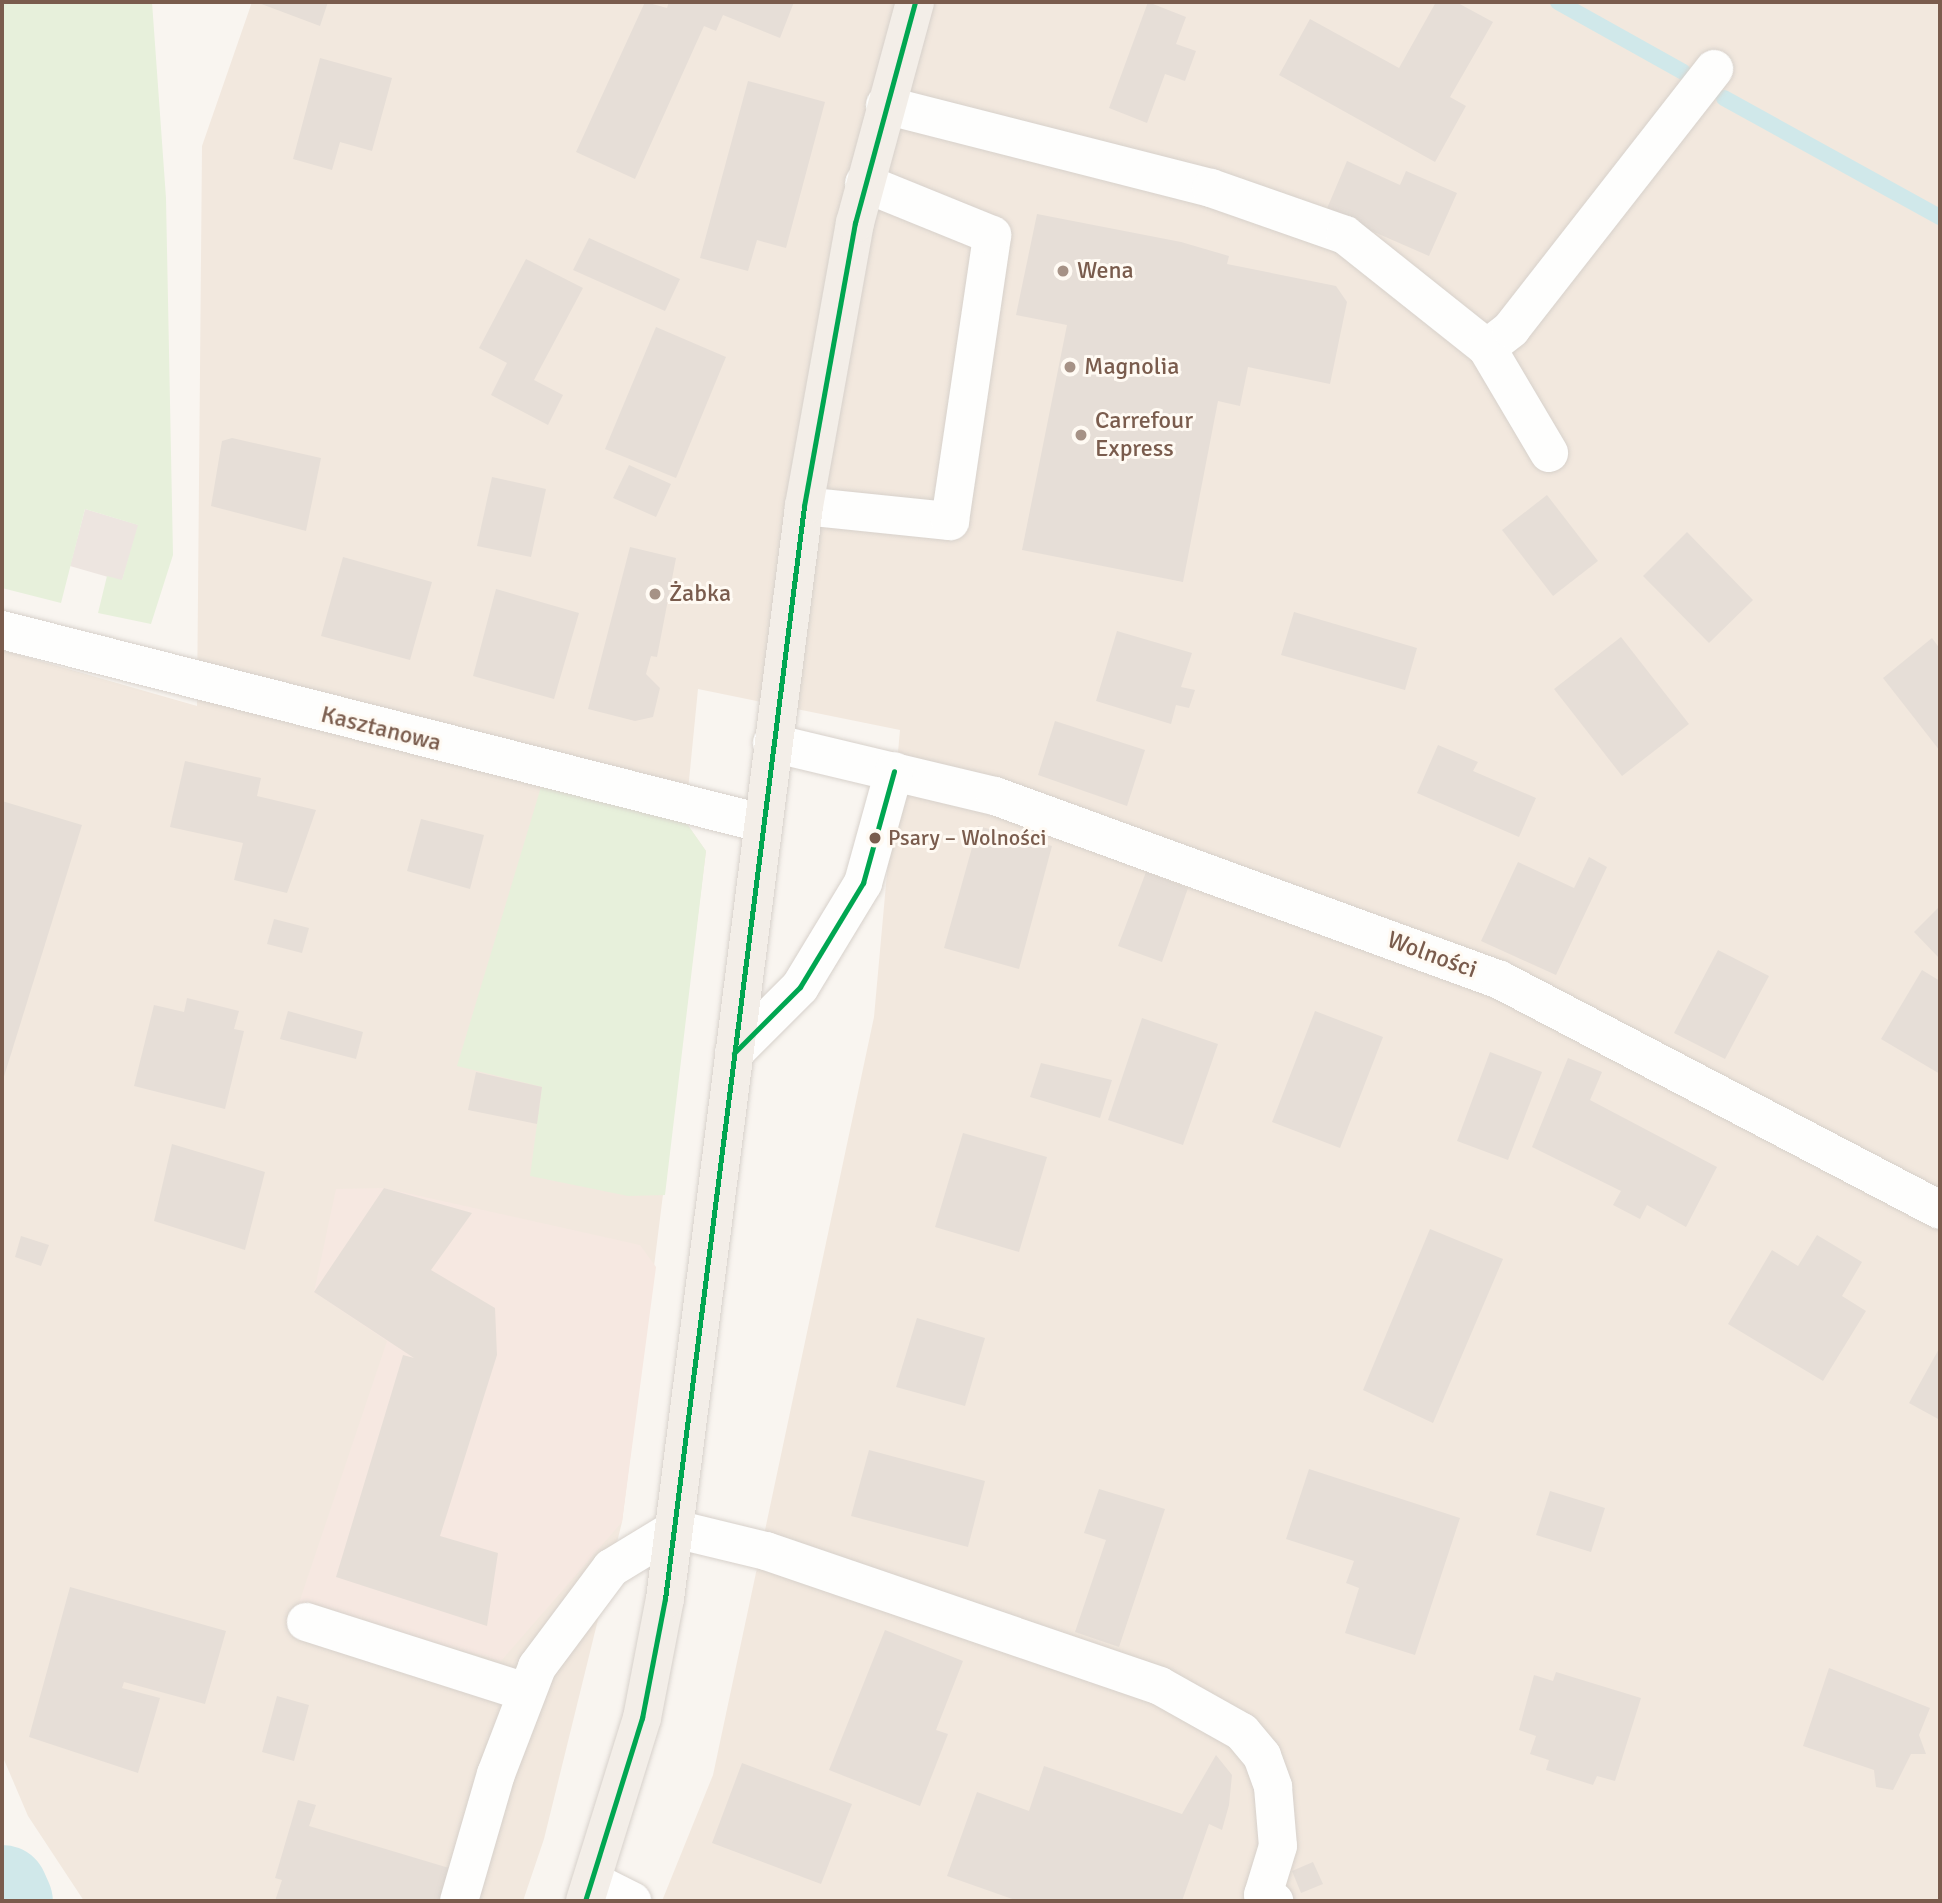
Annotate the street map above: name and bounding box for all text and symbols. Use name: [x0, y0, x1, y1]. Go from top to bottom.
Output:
place label: Wena: [1077, 257, 1134, 285]
marker: Wena: [1055, 263, 1071, 279]
place label: Magnolia: [1084, 353, 1179, 381]
marker: Magnolia: [1062, 359, 1078, 375]
place label: Carrefour Express: [1095, 407, 1193, 463]
marker: Carrefour Express: [1073, 427, 1089, 443]
place label: Żabka: [669, 580, 731, 608]
marker: Żabka: [647, 586, 663, 602]
street label: Kasztanowa: [318, 700, 444, 758]
place label: Psary – Wolności: [888, 825, 1046, 851]
marker: Psary – Wolności: [868, 831, 882, 845]
street label: Wolności: [1383, 926, 1481, 984]

